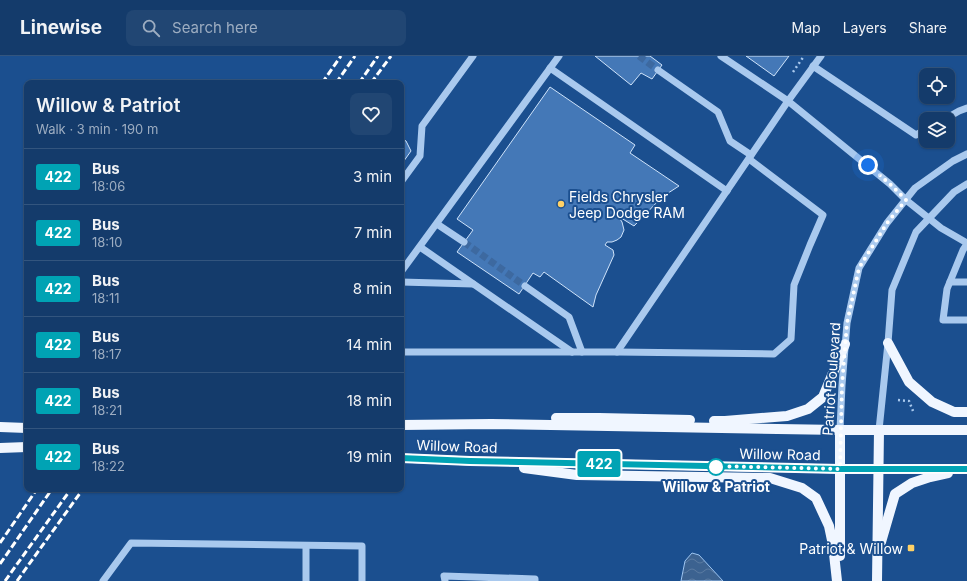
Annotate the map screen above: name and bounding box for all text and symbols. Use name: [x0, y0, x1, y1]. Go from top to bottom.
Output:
search box: [126, 10, 406, 46]
text: Linewise: [20, 16, 102, 39]
icon: search: [140, 17, 162, 39]
text: Search here: [172, 18, 258, 37]
text: Map: [792, 19, 821, 36]
text: Layers: [843, 19, 887, 36]
text: Share: [909, 19, 947, 36]
map controls: [919, 68, 955, 148]
button: locate: [919, 68, 955, 104]
button: heart: [350, 93, 392, 135]
text: Willow & Patriot: [36, 94, 180, 117]
button: layers: [919, 112, 955, 148]
text: Walk · 3 min · 190 m: [36, 121, 158, 137]
your location: [858, 155, 878, 175]
text: Bus: [92, 159, 120, 178]
text: 3 min: [353, 167, 392, 186]
text: 422: [44, 168, 72, 185]
text: 18:06: [92, 178, 125, 194]
place label: Fields Chrysler Jeep Dodge RAM: [569, 188, 685, 221]
marker: Fields Chrysler Jeep Dodge RAM: [556, 199, 566, 209]
text: Bus: [92, 215, 120, 234]
text: 7 min: [354, 223, 392, 242]
text: 422: [44, 224, 72, 241]
text: 18:10: [92, 234, 123, 250]
text: Bus: [92, 271, 120, 290]
text: 8 min: [353, 279, 392, 298]
text: 422: [44, 280, 72, 297]
text: 18:11: [92, 290, 120, 306]
street label: Patriot Boulevard: [819, 322, 843, 436]
text: Bus: [92, 327, 120, 346]
text: 14 min: [346, 335, 392, 354]
text: 422: [44, 336, 72, 353]
text: 18:17: [92, 346, 122, 362]
text: Bus: [92, 383, 120, 402]
text: 18 min: [347, 391, 392, 410]
text: 422: [44, 392, 72, 409]
text: 18:21: [92, 402, 122, 418]
street label: Willow Road: [416, 436, 498, 456]
text: Bus: [92, 439, 120, 458]
street label: Willow Road: [739, 445, 821, 463]
text: 19 min: [347, 447, 392, 466]
text: 422: [44, 448, 72, 465]
line badge: 422: [576, 451, 622, 477]
text: 422: [585, 455, 613, 472]
text: 18:22: [92, 458, 125, 474]
marker: Willow & Patriot: [707, 458, 725, 476]
place label: Willow & Patriot: [662, 478, 770, 495]
place label: Patriot & Willow: [799, 540, 903, 557]
marker: Patriot & Willow: [906, 543, 916, 553]

